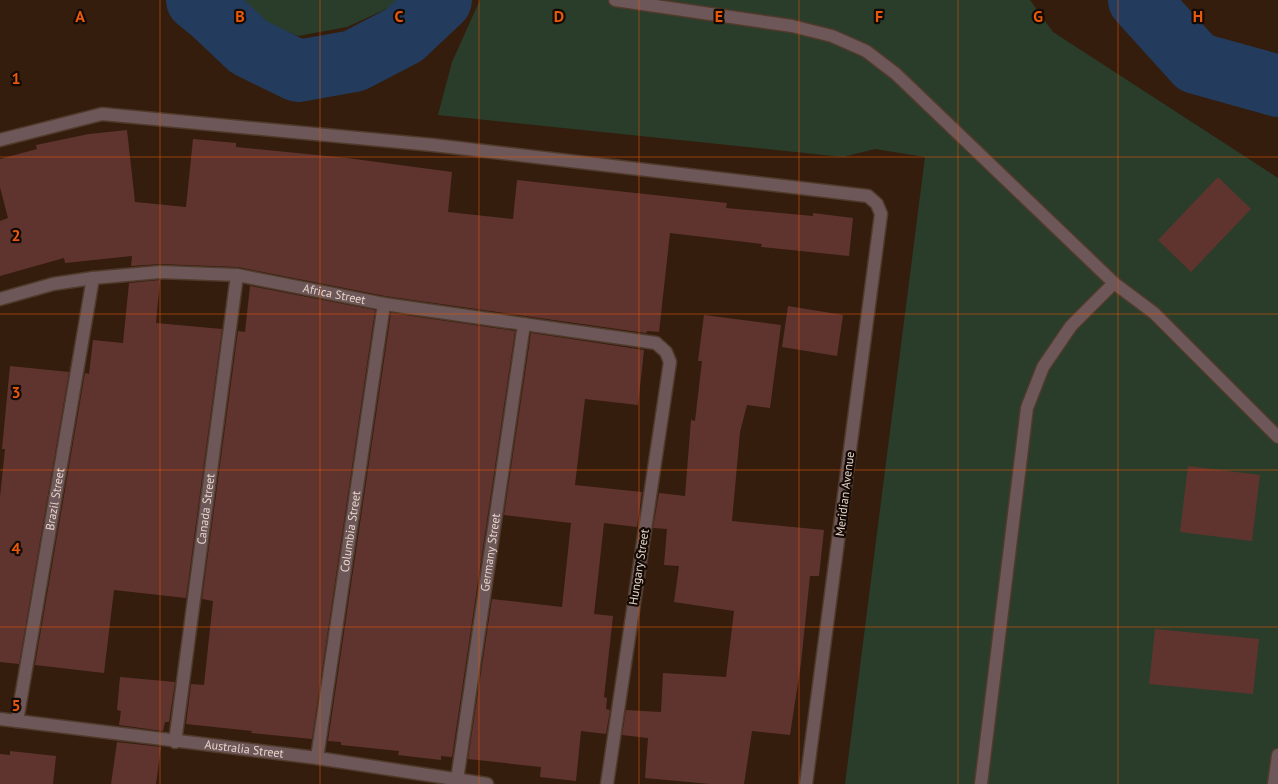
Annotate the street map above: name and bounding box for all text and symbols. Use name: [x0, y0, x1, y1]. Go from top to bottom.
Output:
text: A: [75, 6, 85, 26]
text: B: [235, 6, 245, 26]
text: C: [395, 6, 404, 26]
text: D: [554, 6, 564, 26]
text: E: [715, 6, 723, 26]
text: F: [875, 6, 883, 26]
text: G: [1033, 6, 1043, 26]
text: H: [1193, 6, 1203, 26]
text: 1: [11, 68, 21, 88]
text: 2: [11, 225, 21, 245]
street label: Africa Street: [302, 280, 367, 307]
text: 3: [11, 382, 21, 402]
street label: Meridian Avenue: [832, 451, 857, 537]
street label: Brazil Street: [42, 467, 67, 532]
street label: Canada Street: [193, 473, 218, 545]
street label: Columbia Street: [337, 490, 363, 573]
street label: Germany Street: [477, 512, 503, 593]
street label: Hungary Street: [625, 528, 652, 606]
text: 4: [11, 538, 21, 558]
text: 5: [11, 695, 21, 715]
street label: Australia Street: [204, 736, 284, 761]

